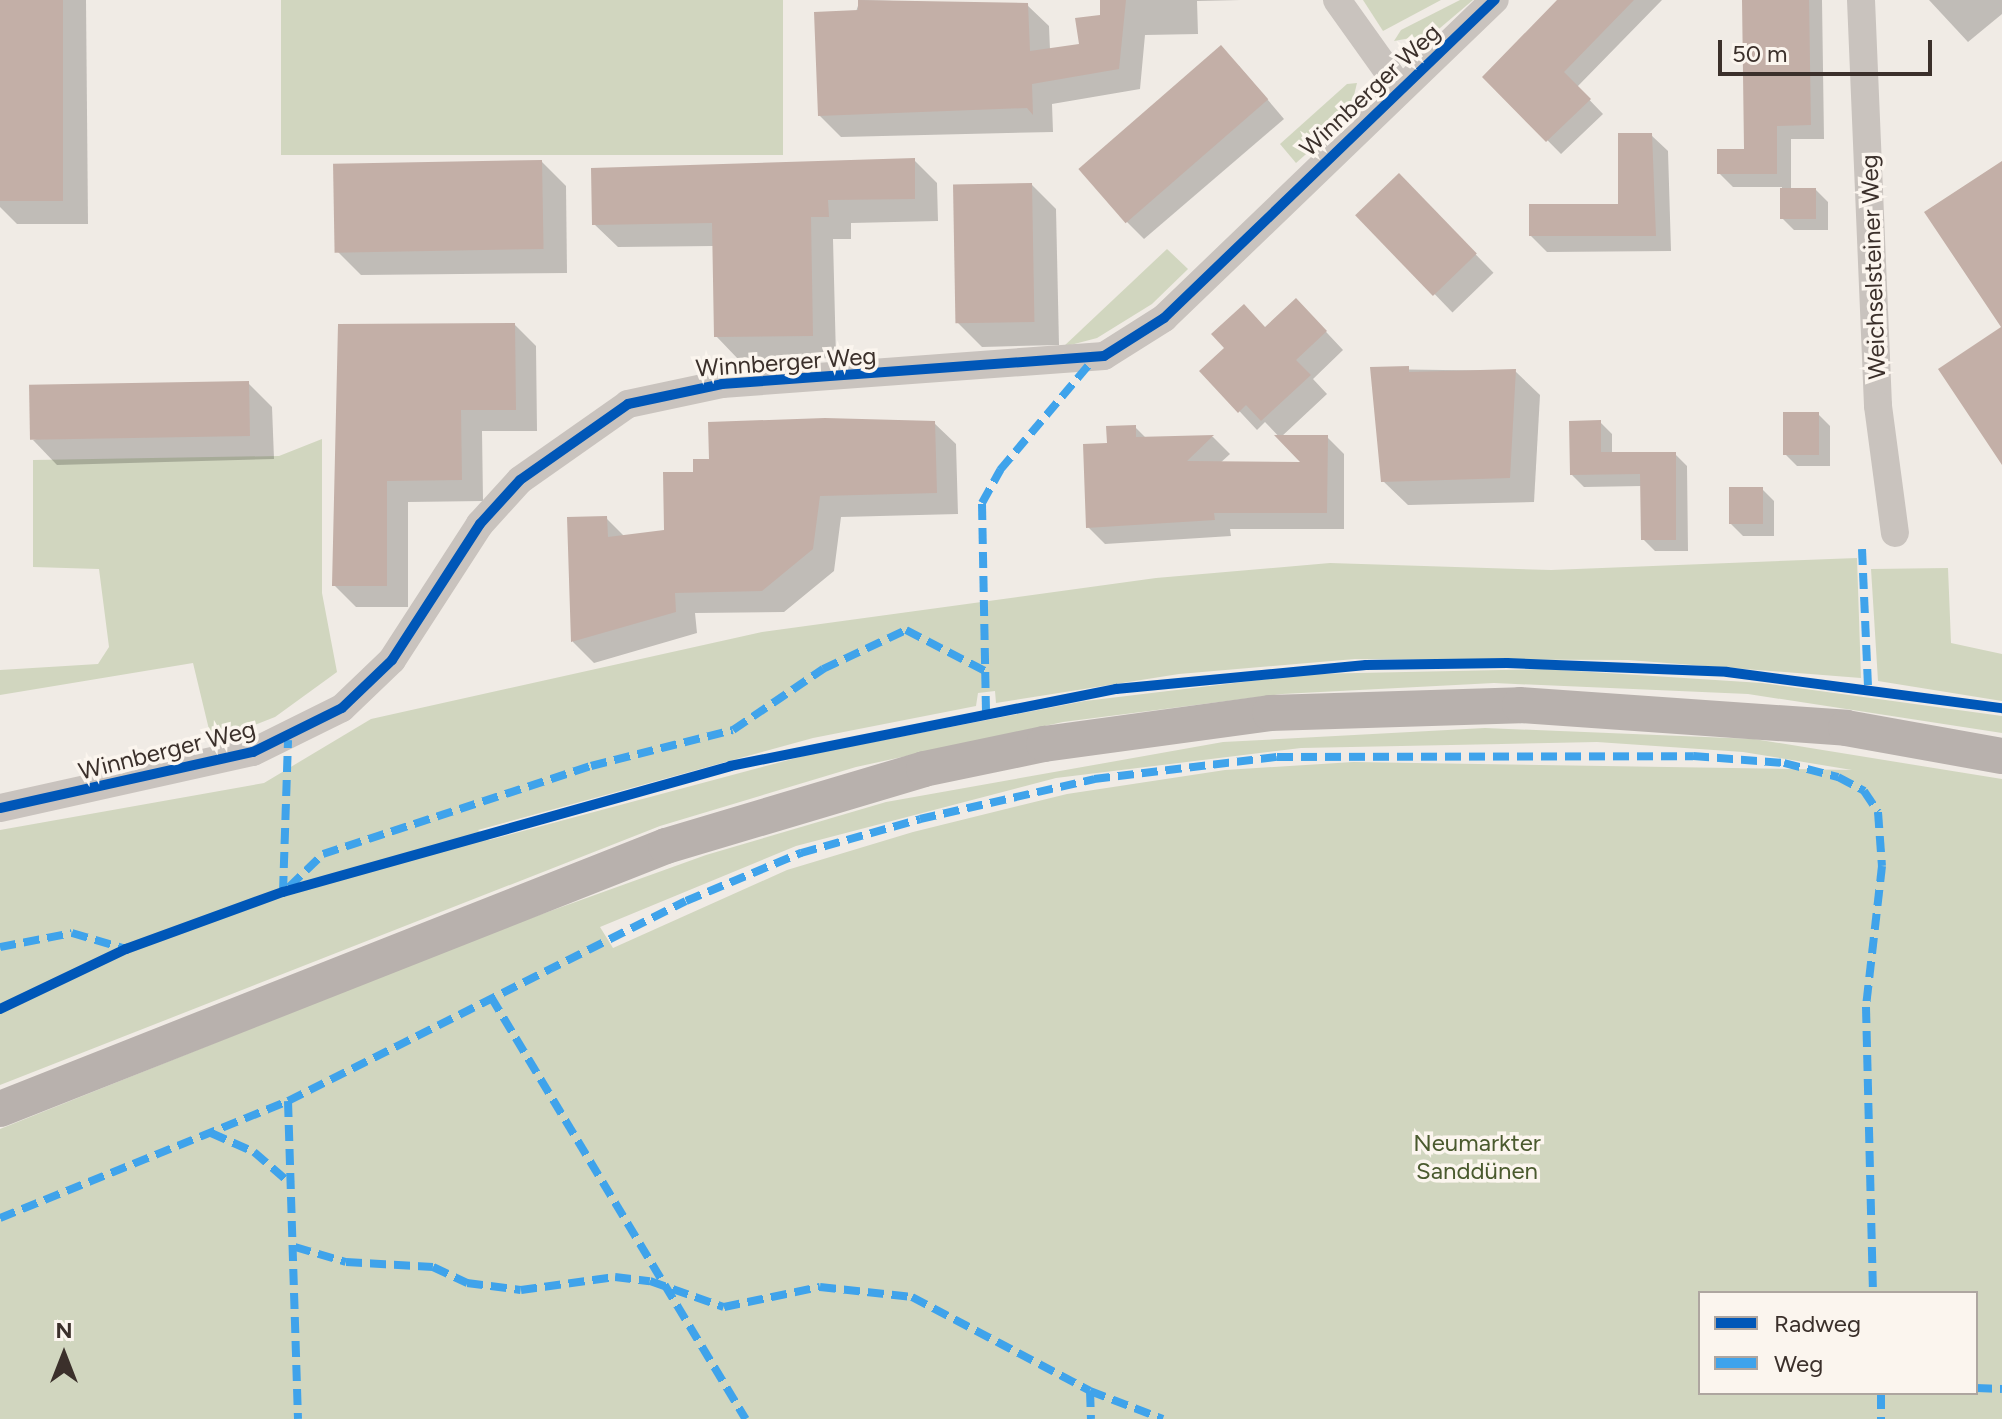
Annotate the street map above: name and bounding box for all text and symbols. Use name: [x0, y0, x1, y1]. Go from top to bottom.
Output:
street label: Winnberger Weg: [1294, 18, 1446, 162]
scale bar: [1722, 24, 1936, 74]
text: 50 m: [1732, 39, 1788, 68]
street label: Weichselsteiner Weg: [1855, 154, 1891, 380]
street label: Winnberger Weg: [695, 341, 877, 383]
street label: Winnberger Weg: [76, 714, 258, 786]
park label: Neumarkter Sanddünen: [1413, 1129, 1541, 1185]
legend: [1698, 1291, 1978, 1395]
text: Radweg: [1774, 1309, 1861, 1338]
north arrow: [24, 1315, 104, 1395]
text: N: [55, 1317, 73, 1344]
text: Weg: [1774, 1349, 1823, 1378]

